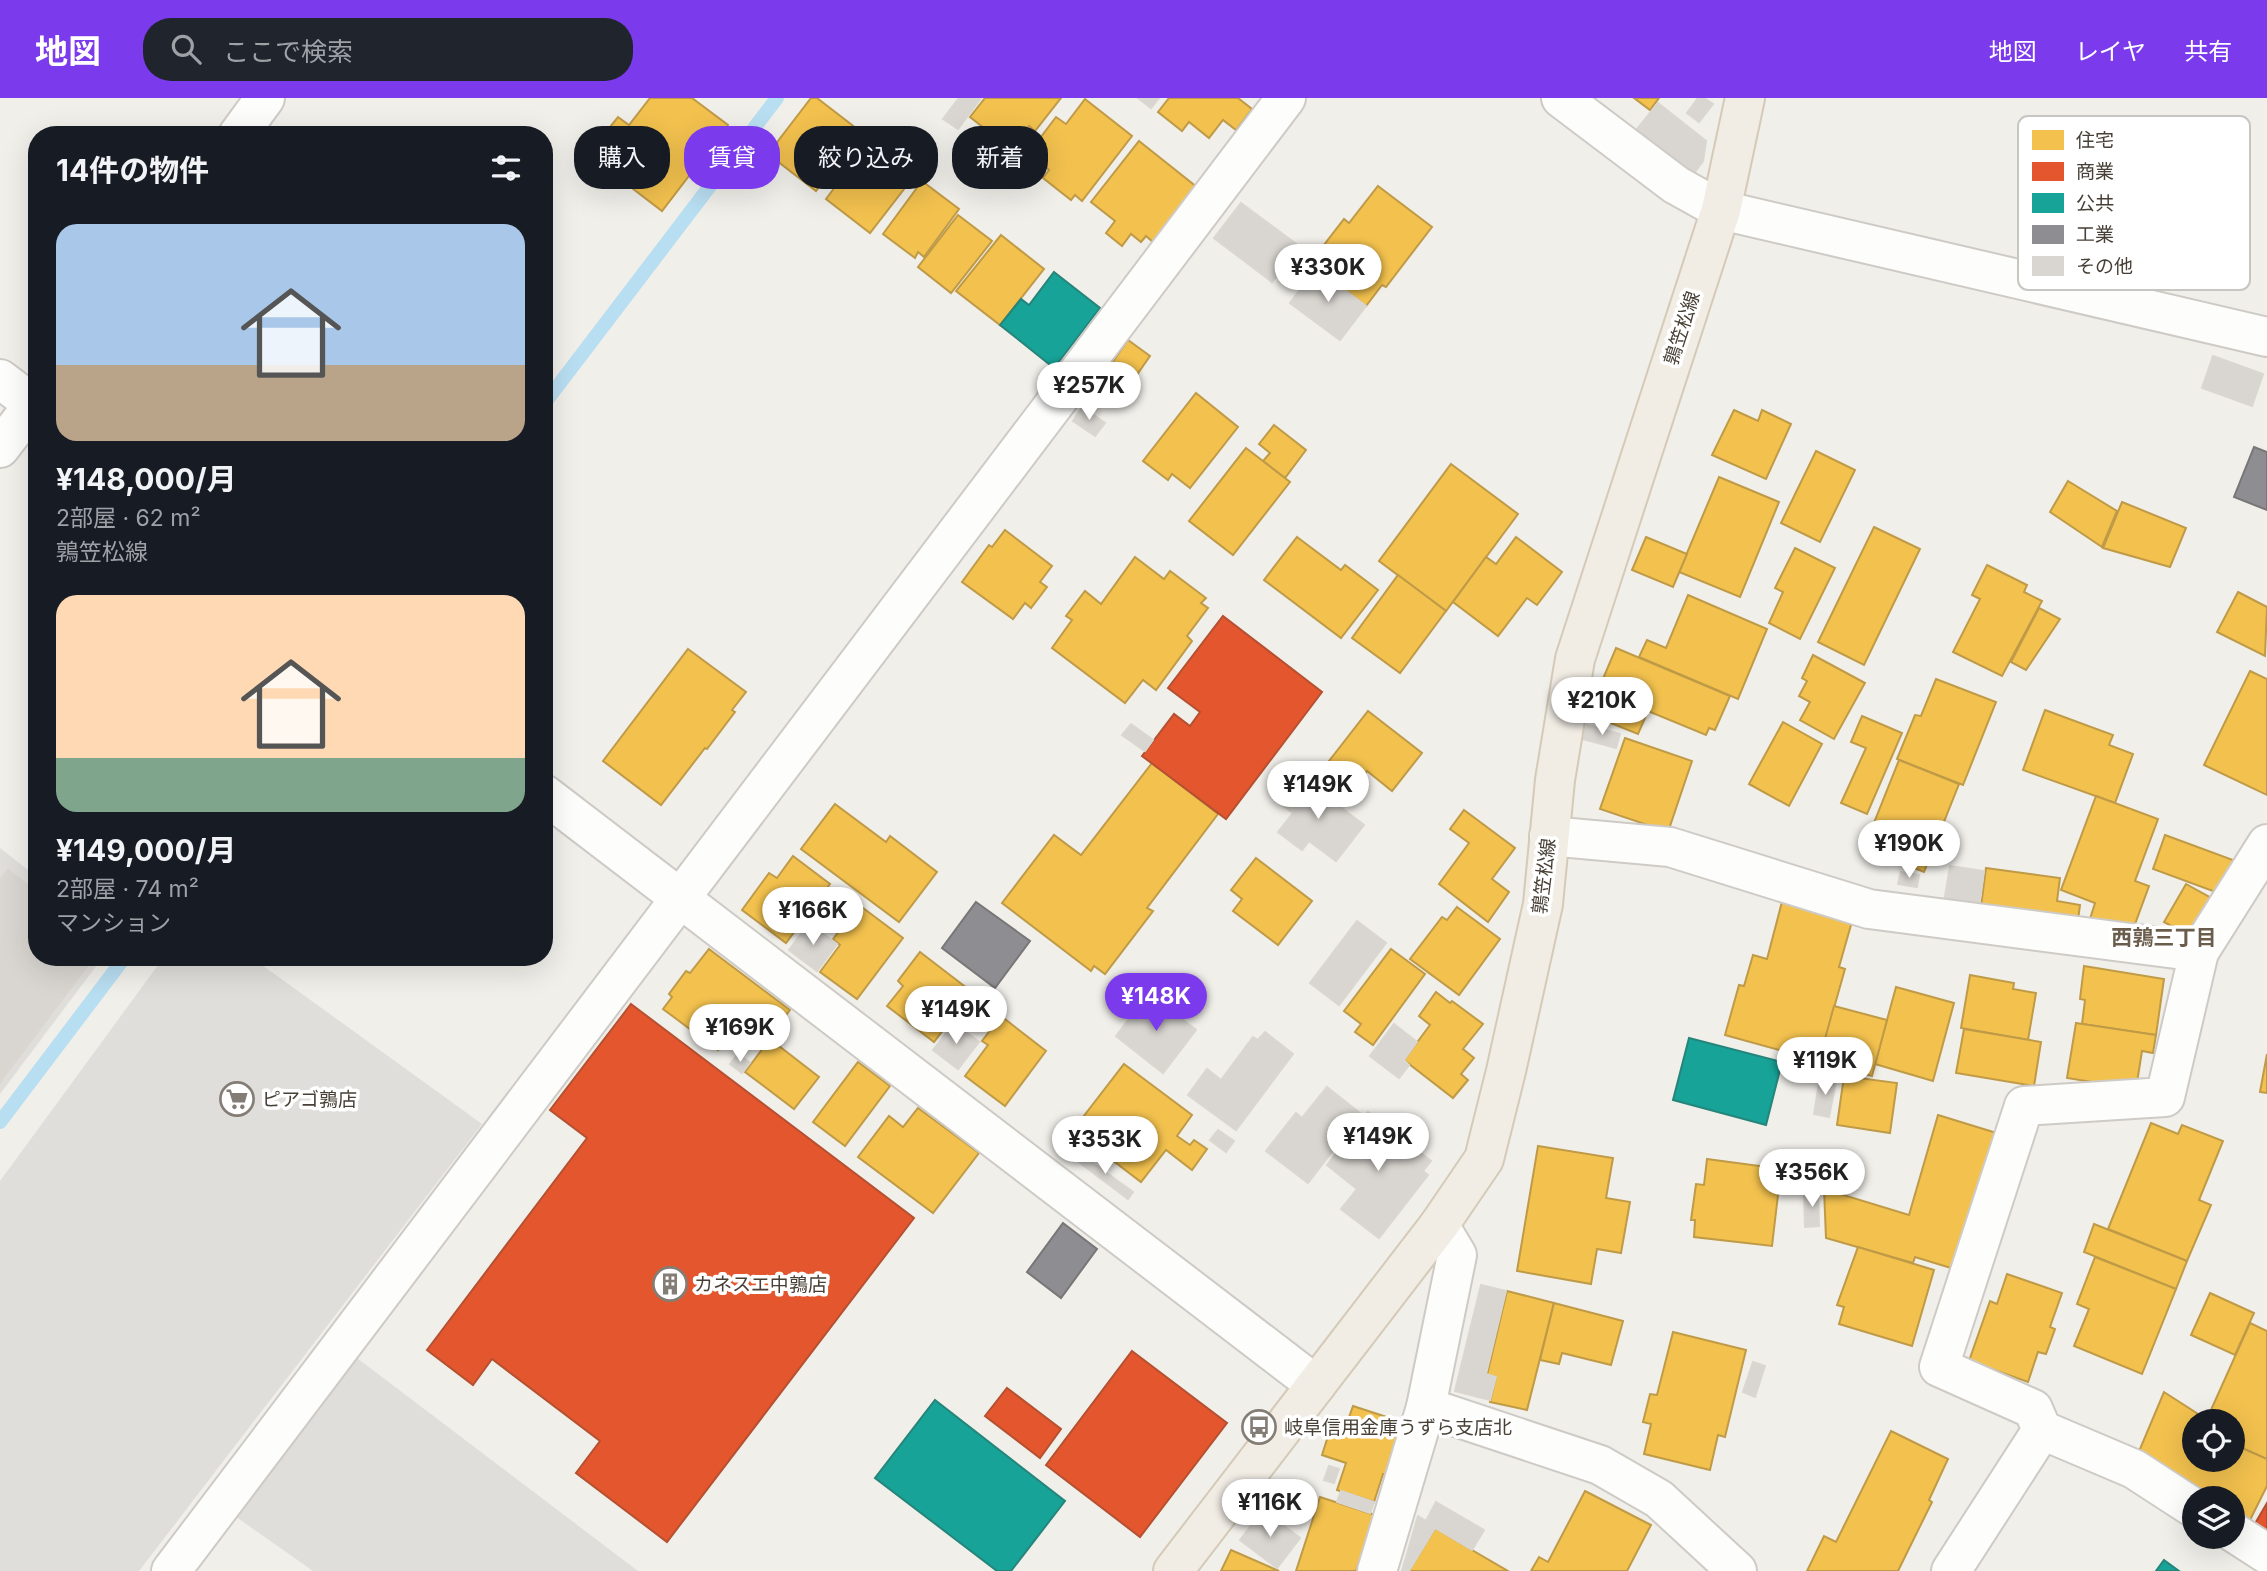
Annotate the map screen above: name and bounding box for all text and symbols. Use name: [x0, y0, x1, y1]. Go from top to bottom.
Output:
search box: [143, 18, 633, 81]
icon: search: [167, 30, 205, 68]
text: 地図: [35, 31, 101, 71]
text: ここで検索: [223, 36, 353, 67]
text: 地図: [1989, 37, 2037, 66]
text: レイヤ: [2075, 37, 2146, 66]
text: 共有: [2184, 37, 2232, 66]
legend: [2018, 116, 2250, 290]
chip: 購入: [574, 126, 670, 189]
chip: 賃貸: [684, 126, 780, 189]
chip: 絞り込み: [794, 126, 938, 189]
chip: 新着: [952, 126, 1048, 189]
text: 住宅: [2076, 129, 2114, 152]
icon: filters: [487, 149, 525, 187]
text: 14件の物件: [56, 152, 209, 188]
text: 商業: [2076, 160, 2114, 183]
text: 公共: [2076, 192, 2114, 215]
text: 工業: [2076, 223, 2114, 246]
pin: ¥330K: [1279, 244, 1377, 304]
text: ¥330K: [1291, 253, 1365, 281]
text: その他: [2076, 255, 2133, 278]
icon: home: [228, 270, 354, 396]
street label: 鶉笠松線: [1659, 288, 1705, 368]
pin: ¥257K: [1040, 362, 1138, 422]
text: ¥257K: [1053, 371, 1125, 399]
text: ¥148,000/月: [56, 461, 237, 497]
text: 2部屋 · 62 m²: [56, 504, 201, 532]
text: 鶉笠松線: [56, 538, 148, 566]
icon: home: [228, 641, 354, 767]
pin: ¥210K: [1553, 678, 1651, 737]
text: ¥210K: [1567, 686, 1637, 714]
pin: ¥149K: [1269, 762, 1367, 821]
text: ¥149K: [1283, 770, 1353, 798]
pin: ¥190K: [1860, 820, 1958, 880]
text: ¥190K: [1874, 829, 1944, 857]
text: ¥149,000/月: [56, 832, 236, 868]
street label: 鶉笠松線: [1528, 837, 1560, 915]
text: 2部屋 · 74 m²: [56, 875, 199, 903]
pin: ¥166K: [764, 888, 862, 947]
text: ¥166K: [778, 896, 848, 924]
text: マンション: [56, 909, 171, 937]
district label: 西鶉三丁目: [2112, 925, 2217, 950]
pin: ¥148K: [1107, 974, 1205, 1033]
text: ¥148K: [1121, 982, 1191, 1010]
pin: ¥149K: [907, 986, 1005, 1046]
text: ¥149K: [921, 995, 991, 1023]
pin: ¥169K: [691, 1004, 789, 1064]
text: ¥169K: [705, 1013, 775, 1041]
pin: ¥119K: [1776, 1038, 1874, 1097]
text: ¥119K: [1793, 1046, 1857, 1074]
supermarket icon: ピアゴ鶉店: [218, 1080, 256, 1118]
place label: ピアゴ鶉店: [262, 1088, 357, 1111]
pin: ¥149K: [1329, 1114, 1427, 1173]
pin: ¥353K: [1056, 1116, 1154, 1176]
text: ¥149K: [1343, 1122, 1413, 1150]
text: ¥353K: [1068, 1125, 1142, 1153]
pin: ¥356K: [1763, 1150, 1861, 1209]
text: ¥356K: [1775, 1158, 1849, 1186]
building icon: カネスエ中鶉店: [651, 1265, 689, 1303]
place label: カネスエ中鶉店: [694, 1273, 827, 1296]
bus stop icon: 岐阜信用金庫うずら支店北: [1240, 1408, 1278, 1446]
map controls: [2182, 1409, 2245, 1549]
button: locate: [2182, 1409, 2245, 1472]
place label: 岐阜信用金庫うずら支店北: [1284, 1416, 1512, 1439]
pin: ¥116K: [1221, 1480, 1319, 1539]
button: layers: [2182, 1486, 2245, 1549]
text: ¥116K: [1238, 1488, 1302, 1516]

